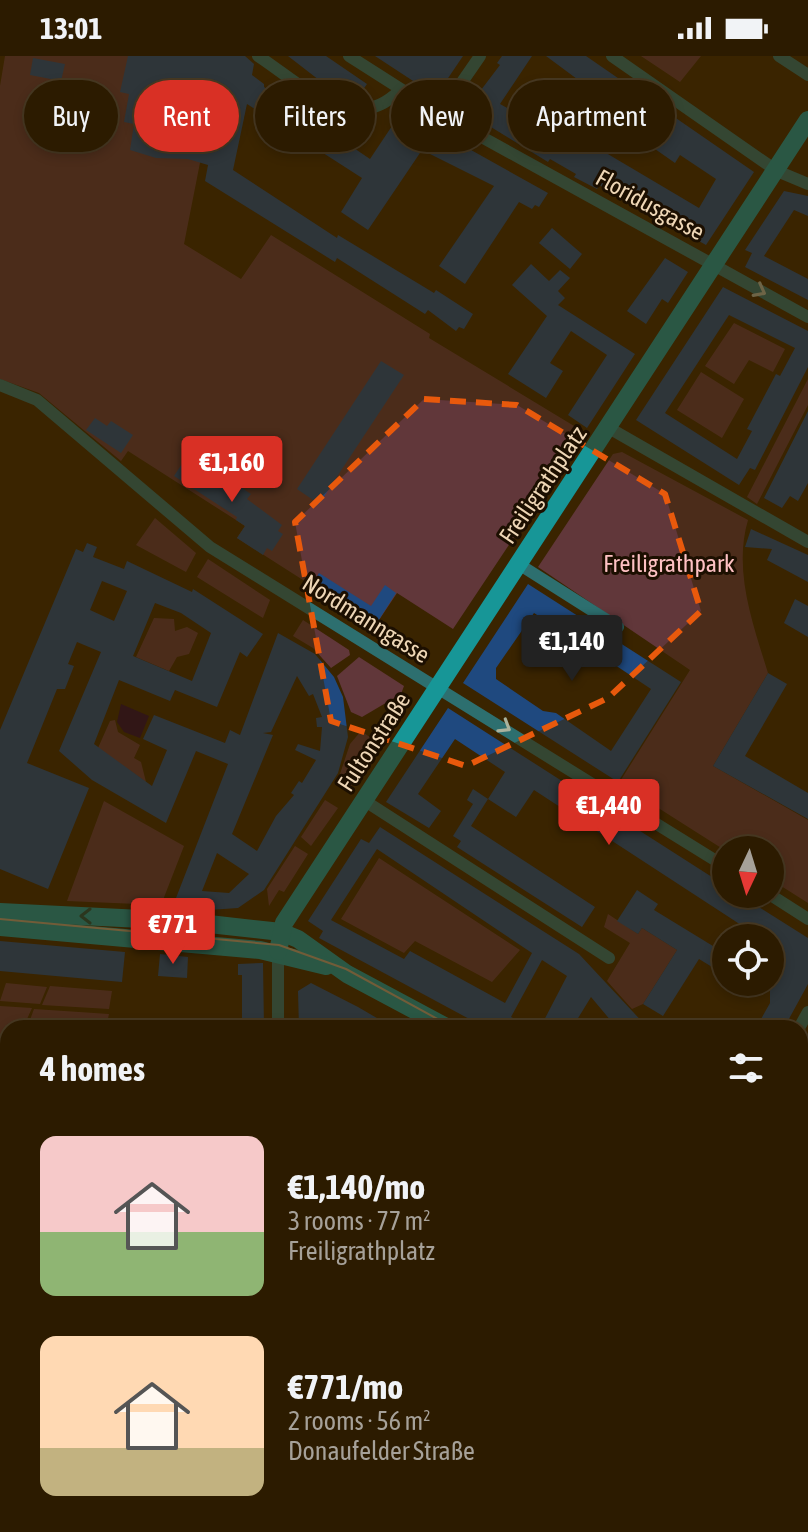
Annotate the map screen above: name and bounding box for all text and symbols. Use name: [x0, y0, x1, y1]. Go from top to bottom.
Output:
text: 13:01: [40, 11, 102, 45]
chip: Buy: [24, 80, 118, 152]
chip: Rent: [134, 80, 239, 152]
chip: Filters: [255, 80, 375, 152]
chip: New: [391, 80, 492, 152]
chip: Apartment: [508, 80, 675, 152]
street label: Floridusgasse: [591, 164, 709, 245]
one-way arrow: [752, 282, 767, 297]
street label: Freiligrathplatz: [493, 421, 592, 549]
pin: €1,160: [167, 436, 297, 504]
text: €1,160: [199, 447, 265, 477]
park label: Freiligrathpark: [603, 550, 735, 577]
street label: Nordmanngasse: [298, 569, 435, 668]
pin: €1,140: [507, 615, 637, 683]
text: €1,140: [539, 626, 605, 656]
street label: Fultonstraße: [332, 687, 415, 796]
one-way arrow: [496, 718, 511, 733]
pin: €1,440: [544, 779, 674, 847]
text: €1,440: [576, 790, 642, 820]
north arrow: [712, 836, 784, 908]
map controls: [712, 836, 784, 996]
pin: €771: [126, 898, 220, 966]
one-way arrow: [79, 907, 92, 925]
text: €771: [149, 909, 197, 939]
button: locate: [712, 924, 784, 996]
icon: filters: [724, 1046, 768, 1090]
text: 4 homes: [40, 1049, 145, 1088]
text: €1,140/mo: [288, 1167, 425, 1206]
icon: home: [104, 1168, 200, 1264]
text: 3 rooms · 77 m²: [288, 1206, 430, 1236]
text: Freiligrathplatz: [288, 1236, 435, 1266]
text: €771/mo: [288, 1367, 403, 1406]
icon: home: [104, 1368, 200, 1464]
text: 2 rooms · 56 m²: [288, 1406, 430, 1436]
text: Donaufelder Straße: [288, 1436, 475, 1466]

